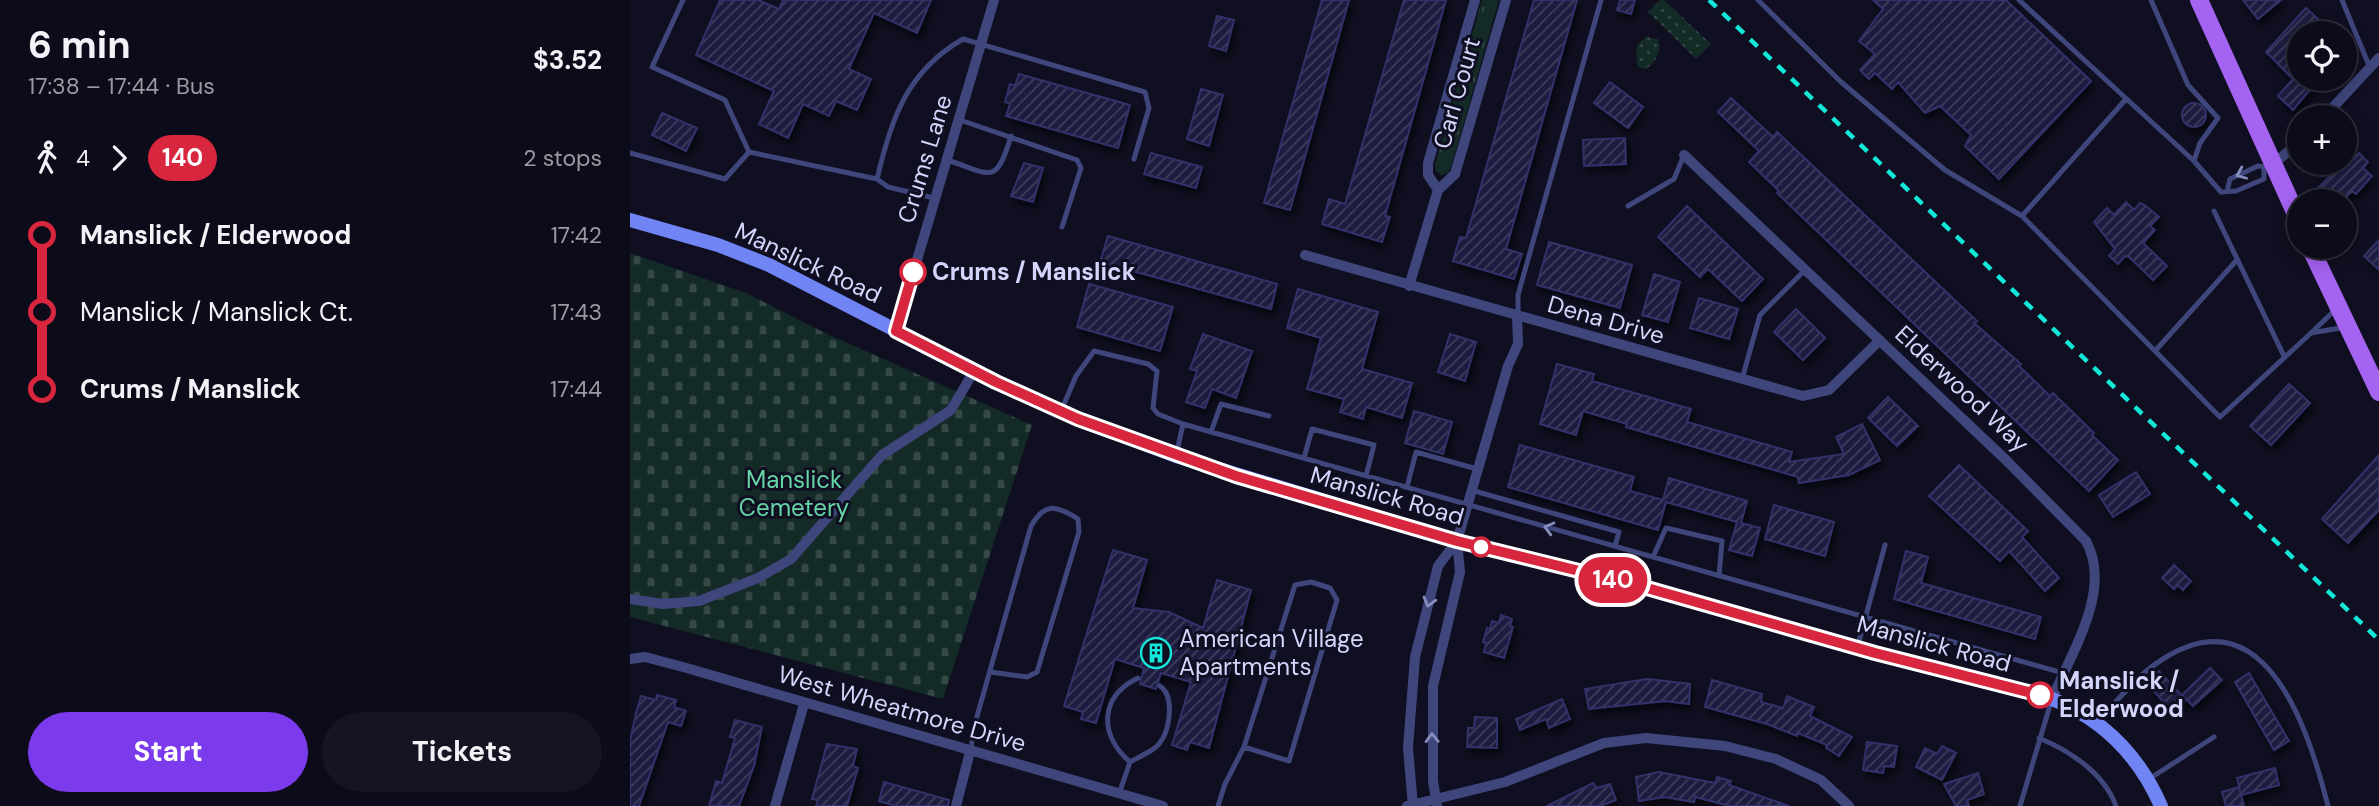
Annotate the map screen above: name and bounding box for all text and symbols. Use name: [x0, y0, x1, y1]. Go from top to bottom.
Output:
text: 6 min: [28, 20, 131, 70]
map controls: [2287, 21, 2357, 259]
button: locate: [2287, 21, 2357, 91]
street label: Carl Court: [1426, 34, 1487, 152]
text: $3.52: [533, 43, 602, 77]
text: 17:38 – 17:44 · Bus: [28, 71, 215, 101]
street label: Crums Lane: [890, 91, 959, 227]
button: +: [2287, 105, 2357, 175]
icon: walk: [28, 139, 66, 177]
icon: forward: [100, 139, 138, 177]
text: 140: [162, 142, 203, 173]
text: 4: [76, 143, 90, 173]
text: 2 stops: [523, 143, 602, 173]
one-way arrow: [2236, 165, 2248, 179]
button: −: [2287, 189, 2357, 259]
street label: Manslick Road: [730, 215, 886, 310]
text: Manslick / Elderwood: [80, 218, 351, 252]
text: 17:42: [551, 220, 602, 250]
place label: Crums / Manslick: [932, 256, 1136, 287]
marker: Crums / Manslick: [900, 259, 926, 285]
street label: Dena Drive: [1544, 288, 1668, 351]
text: Manslick / Manslick Ct.: [80, 295, 353, 329]
text: 17:43: [550, 297, 602, 327]
street label: Elderwood Way: [1889, 319, 2036, 459]
text: Crums / Manslick: [80, 372, 300, 406]
text: 17:44: [550, 374, 602, 404]
street label: Manslick Road: [1307, 459, 1467, 532]
park label: Manslick Cemetery: [739, 464, 849, 523]
one-way arrow: [1543, 522, 1555, 536]
unlabelled marker: [1471, 537, 1491, 557]
line badge: 140: [1573, 557, 1653, 603]
text: 140: [1592, 564, 1634, 595]
one-way arrow: [1423, 595, 1437, 607]
street label: Manslick Road: [1854, 608, 2015, 679]
place label: American Village Apartments: [1179, 623, 1364, 682]
building icon: American Village Apartments: [1139, 636, 1173, 670]
street label: West Wheatmore Drive: [775, 658, 1030, 759]
place label: Manslick / Elderwood: [2059, 665, 2184, 724]
marker: Manslick / Elderwood: [2027, 682, 2053, 708]
button: Start: [28, 712, 308, 792]
button: Tickets: [322, 712, 602, 792]
one-way arrow: [1425, 732, 1440, 743]

